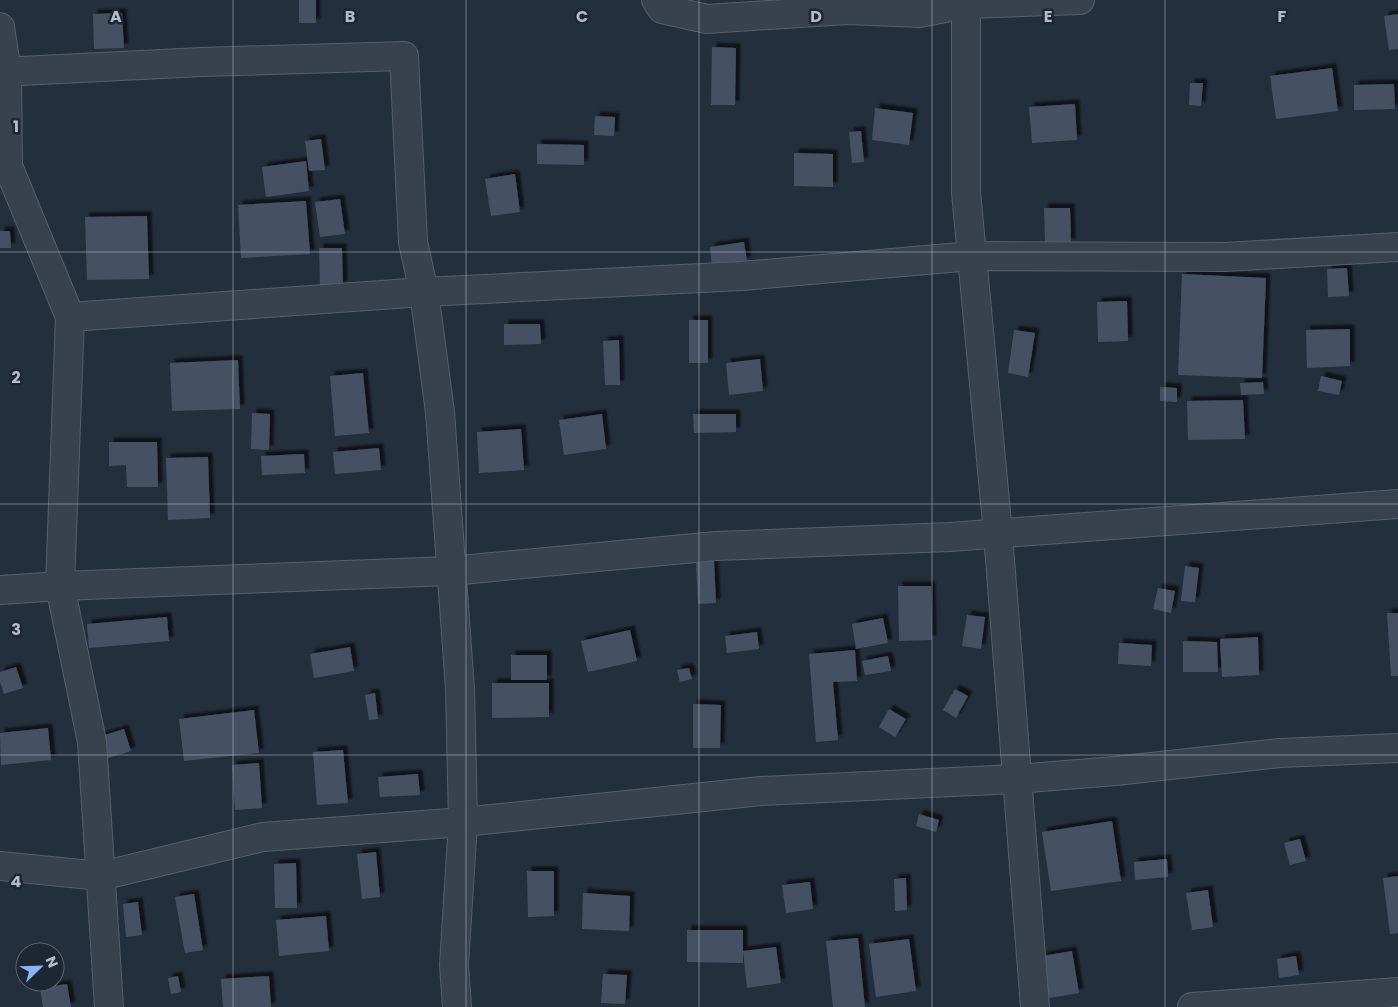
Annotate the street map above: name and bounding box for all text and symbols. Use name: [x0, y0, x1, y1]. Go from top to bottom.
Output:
text: A: [110, 5, 122, 28]
text: B: [345, 5, 355, 28]
text: C: [576, 5, 588, 28]
text: D: [810, 5, 822, 28]
text: E: [1044, 5, 1052, 28]
text: F: [1278, 5, 1287, 28]
text: 1: [13, 115, 19, 138]
text: 2: [11, 366, 21, 389]
text: 3: [11, 618, 21, 641]
text: 4: [11, 870, 22, 893]
north arrow: [15, 942, 65, 992]
text: N: [41, 953, 63, 971]

